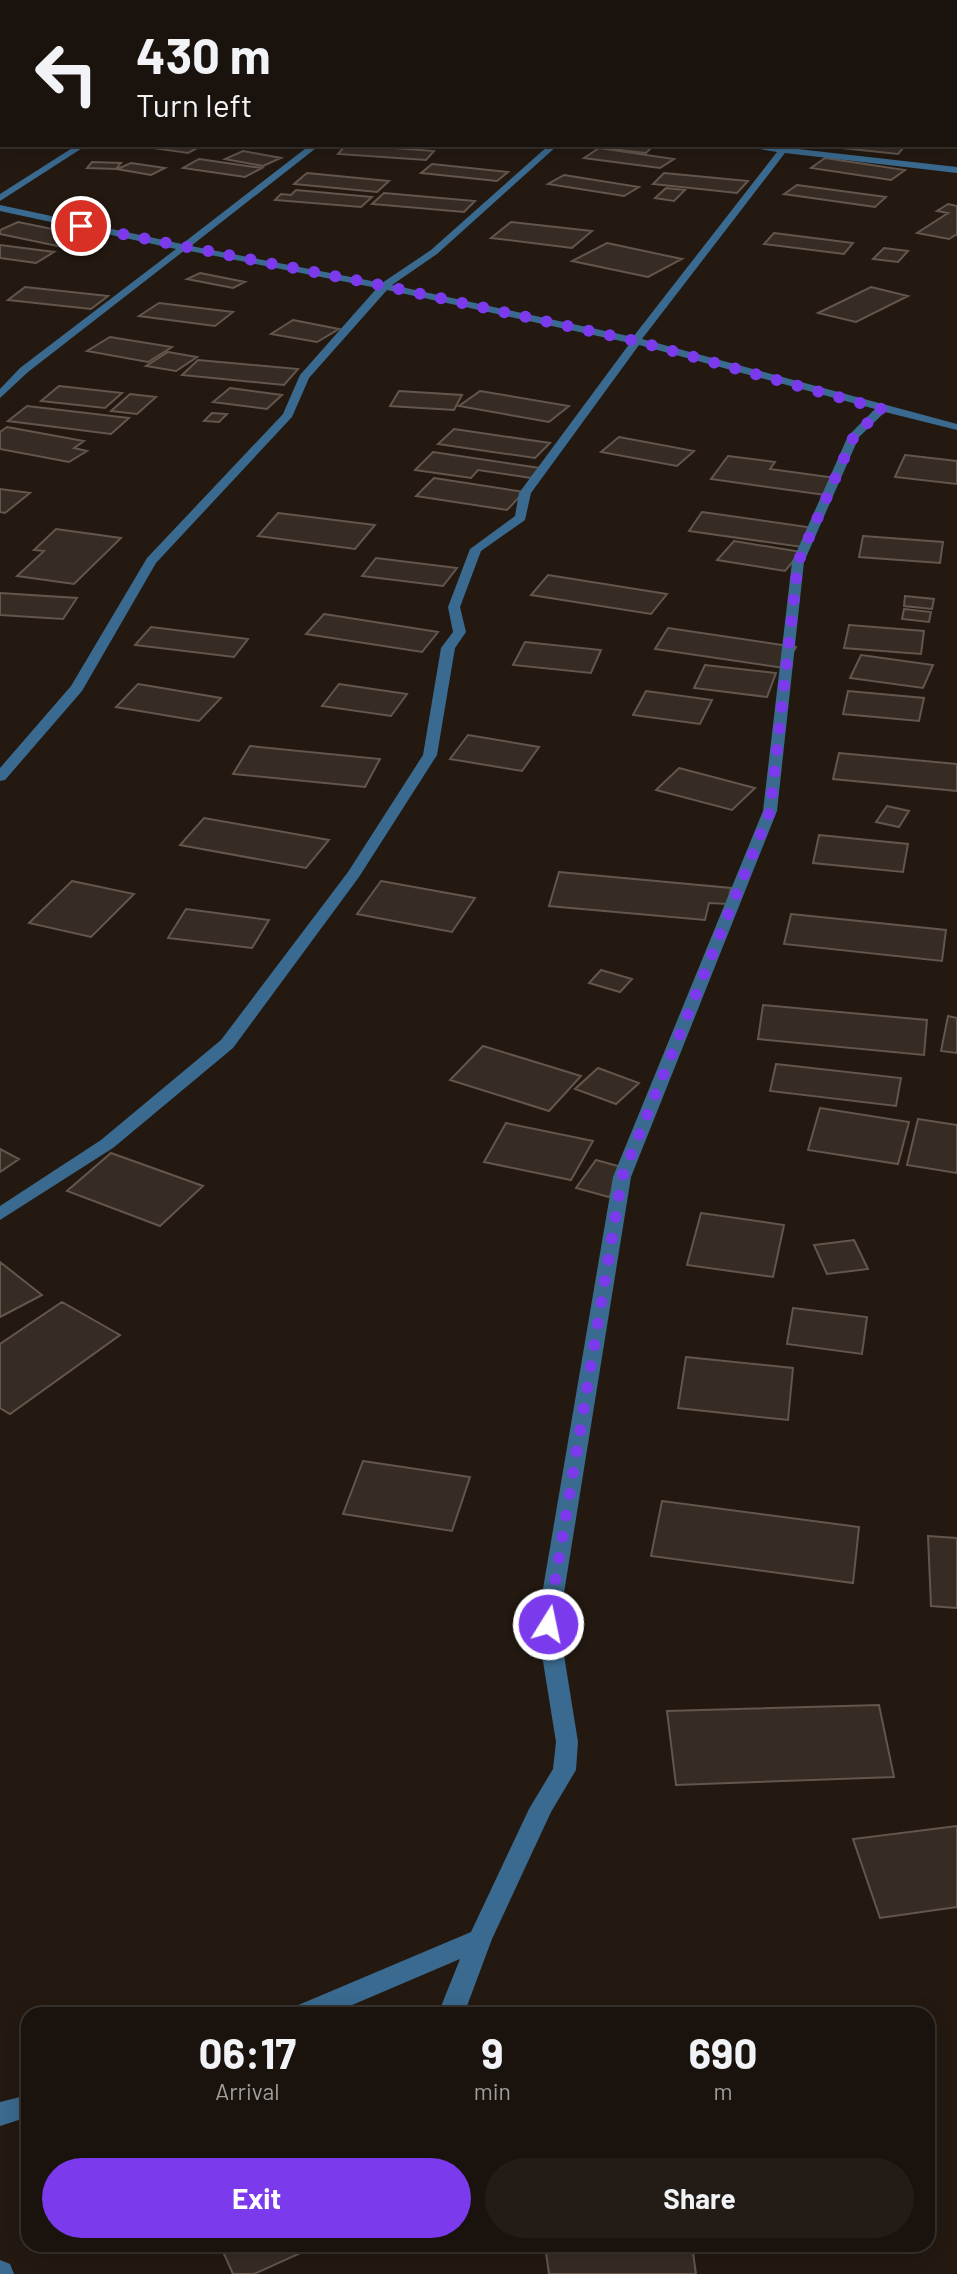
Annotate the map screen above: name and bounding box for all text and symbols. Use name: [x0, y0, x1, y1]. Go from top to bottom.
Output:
text: 430 m: [136, 25, 271, 84]
icon: left: [21, 28, 112, 119]
text: Turn left: [136, 85, 253, 123]
pin: [51, 196, 111, 256]
icon: arrive: [62, 207, 100, 245]
position arrow: [511, 1587, 585, 1661]
text: 06:17: [199, 2027, 296, 2077]
text: 9: [481, 2027, 503, 2077]
text: 690: [689, 2027, 757, 2077]
text: Arrival: [215, 2077, 279, 2105]
text: min: [474, 2077, 511, 2105]
text: m: [713, 2077, 732, 2105]
button: Exit: [42, 2158, 471, 2238]
button: Share: [485, 2158, 914, 2238]

